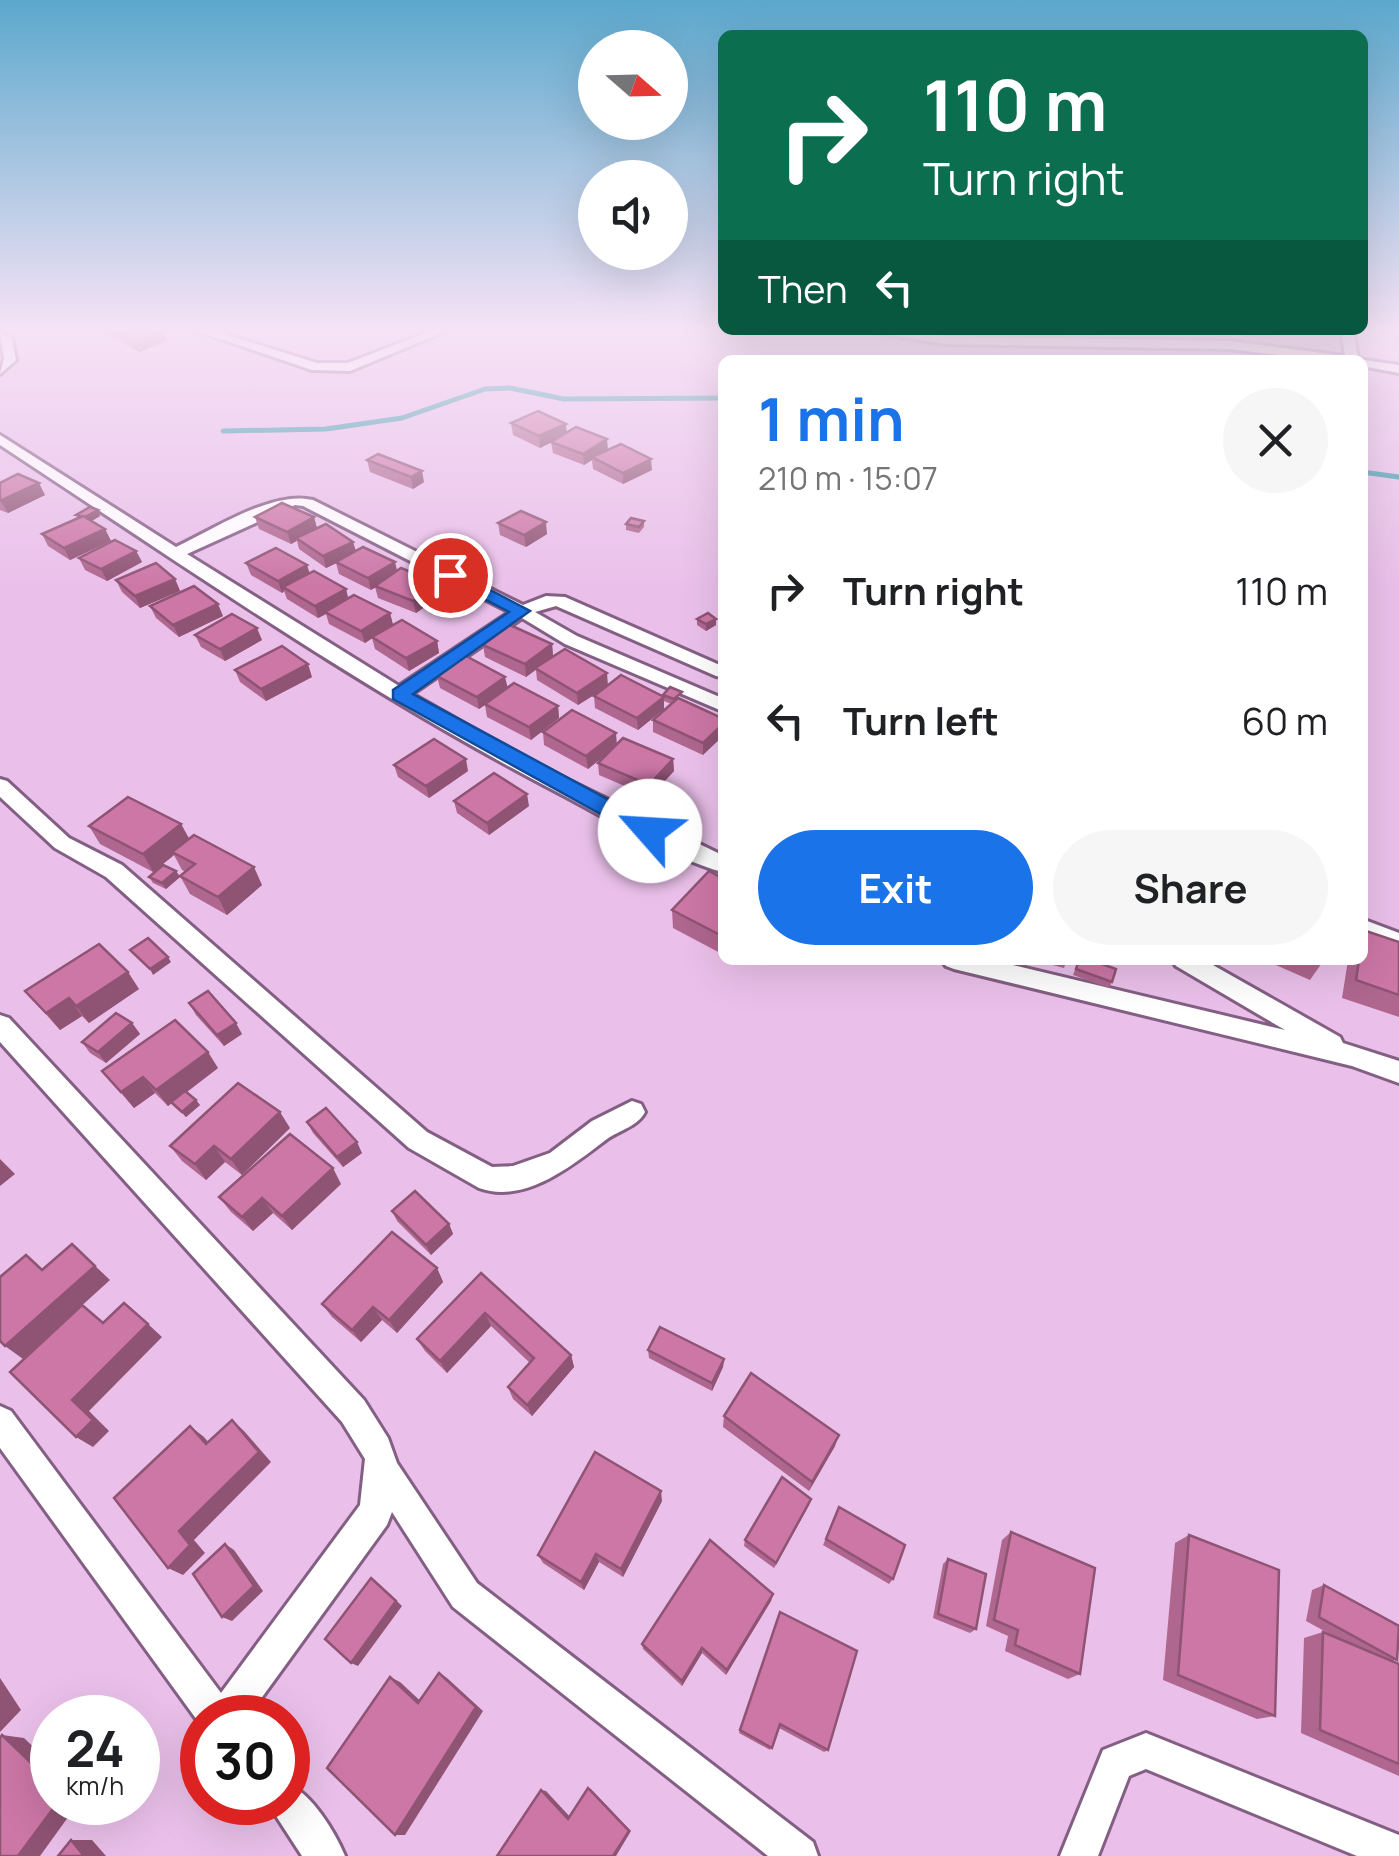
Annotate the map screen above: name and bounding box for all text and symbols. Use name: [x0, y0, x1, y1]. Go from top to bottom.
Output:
north arrow: [578, 30, 688, 140]
map controls: [578, 30, 688, 270]
text: 110 m: [923, 56, 1107, 152]
icon: right: [758, 70, 888, 200]
text: Turn right: [923, 147, 1124, 209]
button: sound: [578, 160, 688, 270]
icon: left: [867, 260, 922, 315]
text: Then: [758, 262, 847, 314]
text: 1 min: [758, 377, 905, 459]
button: close: [1223, 388, 1328, 493]
text: 210 m · 15:07: [758, 456, 938, 500]
pin: [408, 533, 493, 618]
icon: arrive: [423, 548, 478, 603]
icon: right: [758, 563, 813, 618]
text: Turn right: [843, 564, 1024, 616]
text: 110 m: [1235, 564, 1328, 616]
icon: left: [758, 693, 813, 748]
text: Turn left: [843, 694, 999, 746]
text: 60 m: [1241, 694, 1328, 746]
position arrow: [598, 779, 702, 883]
button: Exit: [758, 830, 1033, 945]
button: Share: [1053, 830, 1328, 945]
speed limit sign: 30: [180, 1695, 310, 1825]
text: 24: [65, 1714, 125, 1782]
text: km/h: [66, 1768, 124, 1803]

